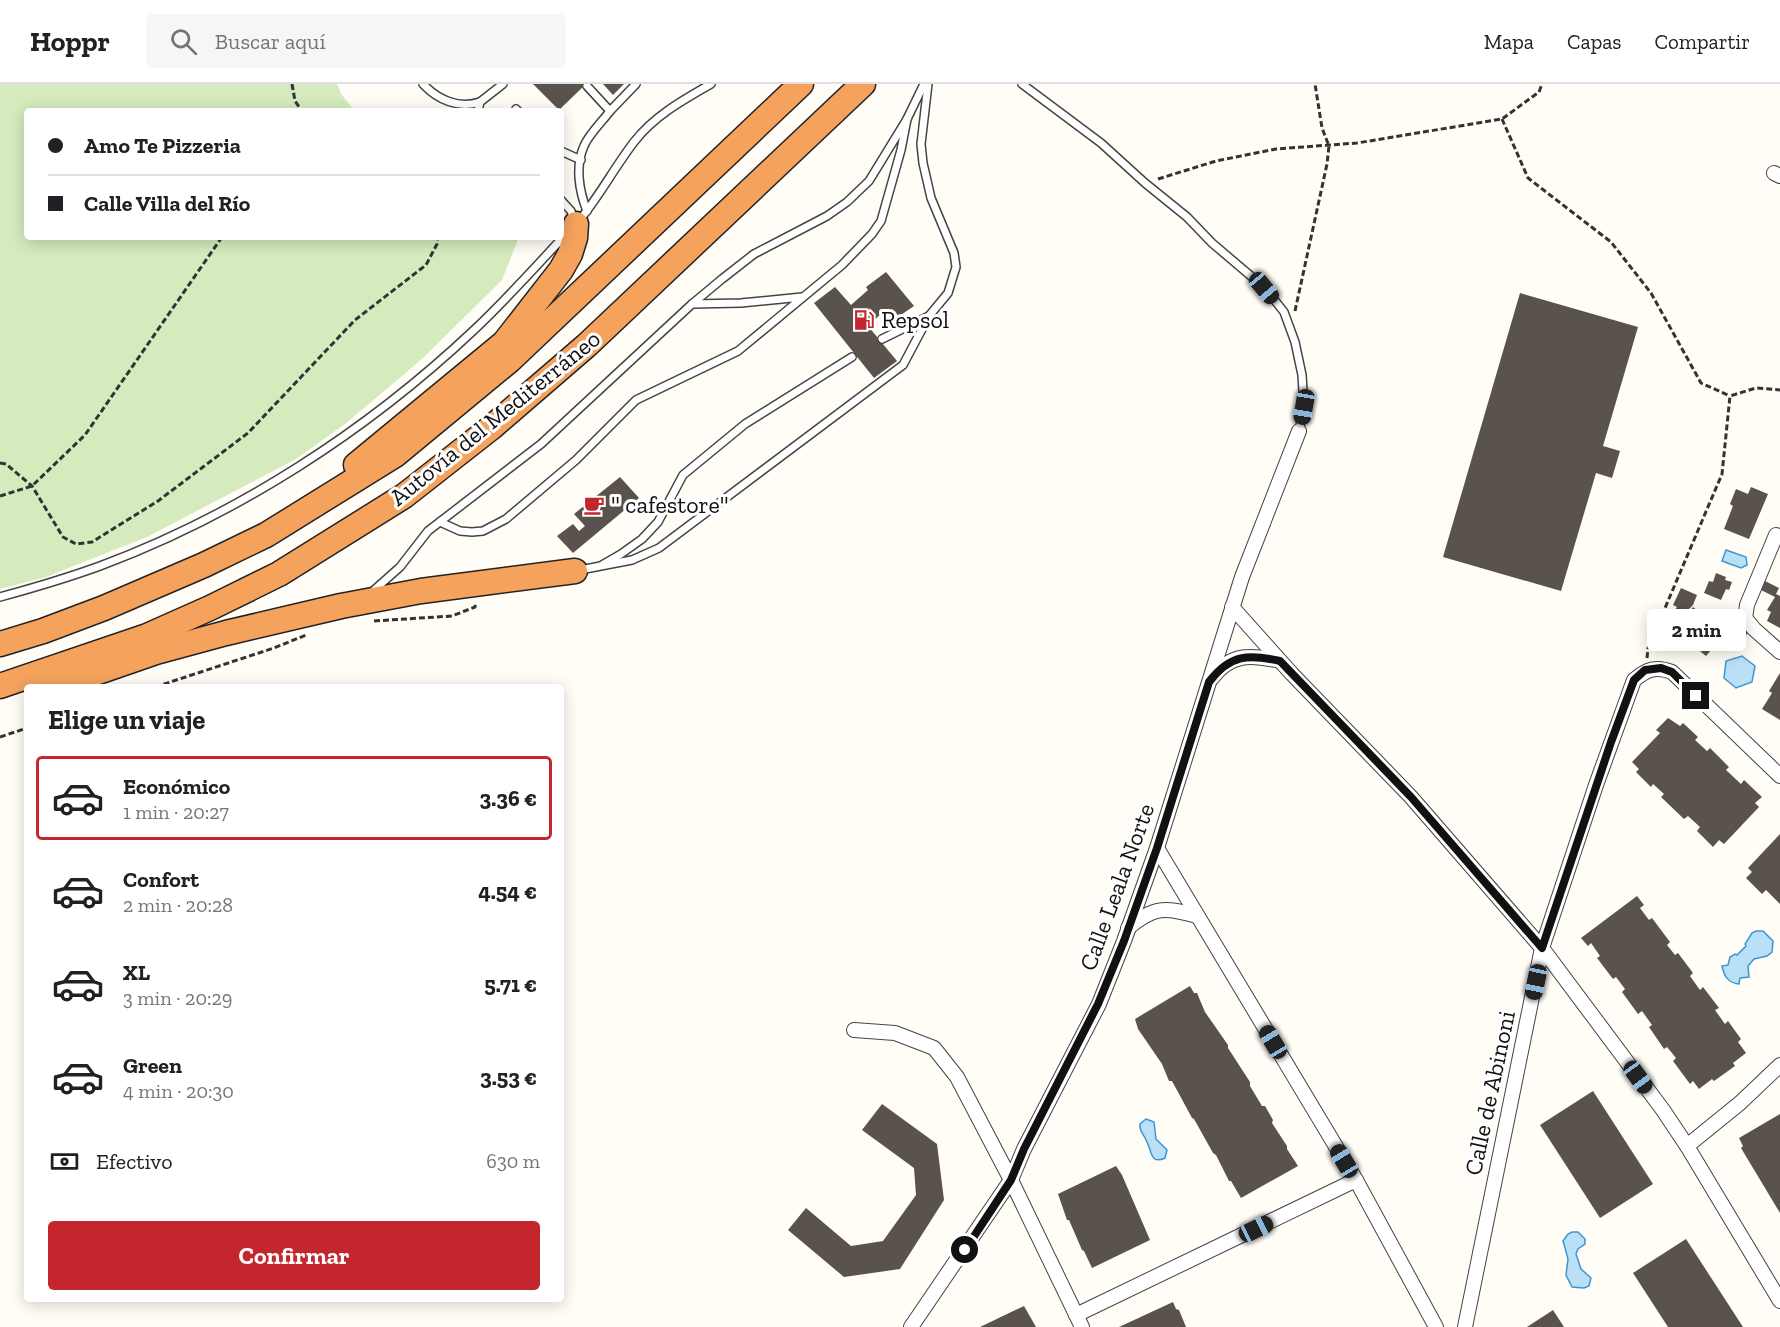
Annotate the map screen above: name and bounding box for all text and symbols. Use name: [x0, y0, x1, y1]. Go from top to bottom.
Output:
search box: [146, 14, 566, 68]
text: Hoppr: [30, 25, 110, 58]
icon: search: [167, 25, 200, 58]
text: Buscar aquí: [215, 28, 326, 55]
text: Mapa: [1484, 29, 1534, 54]
text: Capas: [1567, 29, 1622, 54]
text: Compartir: [1655, 29, 1750, 54]
text: Amo Te Pizzeria: [84, 132, 241, 159]
text: Calle Villa del Río: [84, 190, 250, 217]
car: [1246, 268, 1282, 308]
place label: Repsol: [881, 305, 949, 334]
fuel station icon: Repsol: [852, 308, 876, 332]
street label: Autovía del Mediterráneo: [383, 324, 606, 512]
car: [1292, 388, 1316, 426]
place label: " cafestore": [611, 490, 729, 519]
cafe icon: " cafestore": [582, 493, 606, 517]
callout: 2 min: [1646, 609, 1746, 651]
text: 2 min: [1672, 618, 1721, 642]
route end: [1682, 682, 1709, 709]
text: Elige un viaje: [48, 704, 205, 736]
icon: car: [51, 771, 105, 825]
text: Económico: [123, 773, 230, 800]
text: 3.36 €: [480, 785, 537, 812]
street label: Calle Leala Norte: [1073, 799, 1160, 974]
text: 1 min · 20:27: [123, 800, 229, 824]
icon: car: [51, 864, 105, 918]
text: Confort: [123, 866, 199, 893]
text: 4.54 €: [478, 878, 537, 905]
text: 2 min · 20:28: [123, 893, 233, 917]
icon: car: [51, 957, 105, 1011]
text: XL: [123, 959, 150, 986]
car: [1523, 963, 1549, 1001]
text: 5.71 €: [484, 971, 537, 998]
text: 3 min · 20:29: [123, 986, 232, 1010]
street label: Calle de Abinoni: [1458, 1008, 1521, 1178]
car: [1256, 1022, 1290, 1062]
icon: car: [51, 1050, 105, 1104]
text: Green: [123, 1052, 182, 1079]
car: [1620, 1057, 1656, 1097]
text: 3.53 €: [480, 1064, 537, 1091]
text: 4 min · 20:30: [123, 1079, 234, 1103]
car: [1327, 1141, 1361, 1181]
icon: cash: [48, 1145, 81, 1178]
text: Efectivo: [96, 1148, 172, 1175]
text: 630 m: [486, 1149, 540, 1173]
car: [1236, 1213, 1276, 1245]
button: Confirmar: [48, 1221, 540, 1290]
route start: [951, 1236, 978, 1263]

